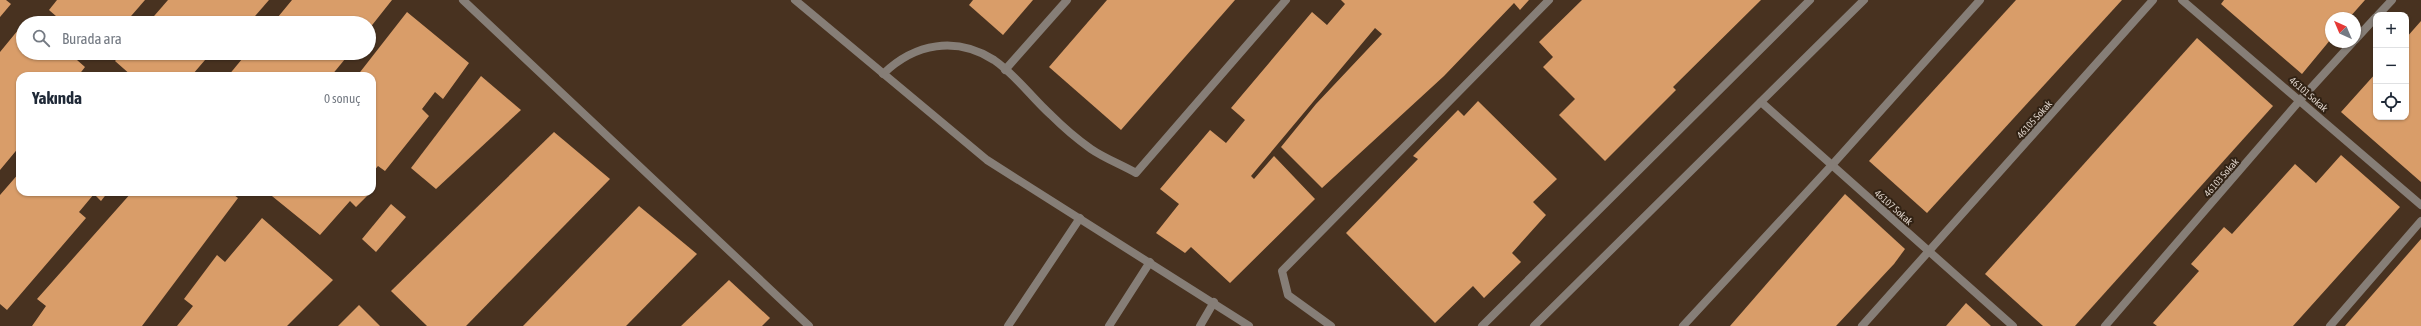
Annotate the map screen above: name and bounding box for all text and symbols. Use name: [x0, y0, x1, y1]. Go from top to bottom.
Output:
north arrow: [2325, 12, 2361, 48]
map controls: [2373, 12, 2409, 120]
button: +: [2373, 12, 2409, 48]
search box: [16, 16, 376, 60]
icon: search: [30, 27, 52, 49]
text: Burada ara: [62, 30, 122, 47]
button: −: [2373, 48, 2409, 84]
street label: 46101 Sokak: [2287, 75, 2331, 114]
button: locate: [2373, 84, 2409, 120]
text: Yakında: [32, 88, 82, 108]
text: 0 sonuç: [324, 91, 360, 106]
street label: 46105 Sokak: [2014, 98, 2055, 141]
street label: 46103 Sokak: [2202, 155, 2241, 199]
street label: 46107 Sokak: [1872, 187, 1915, 228]

